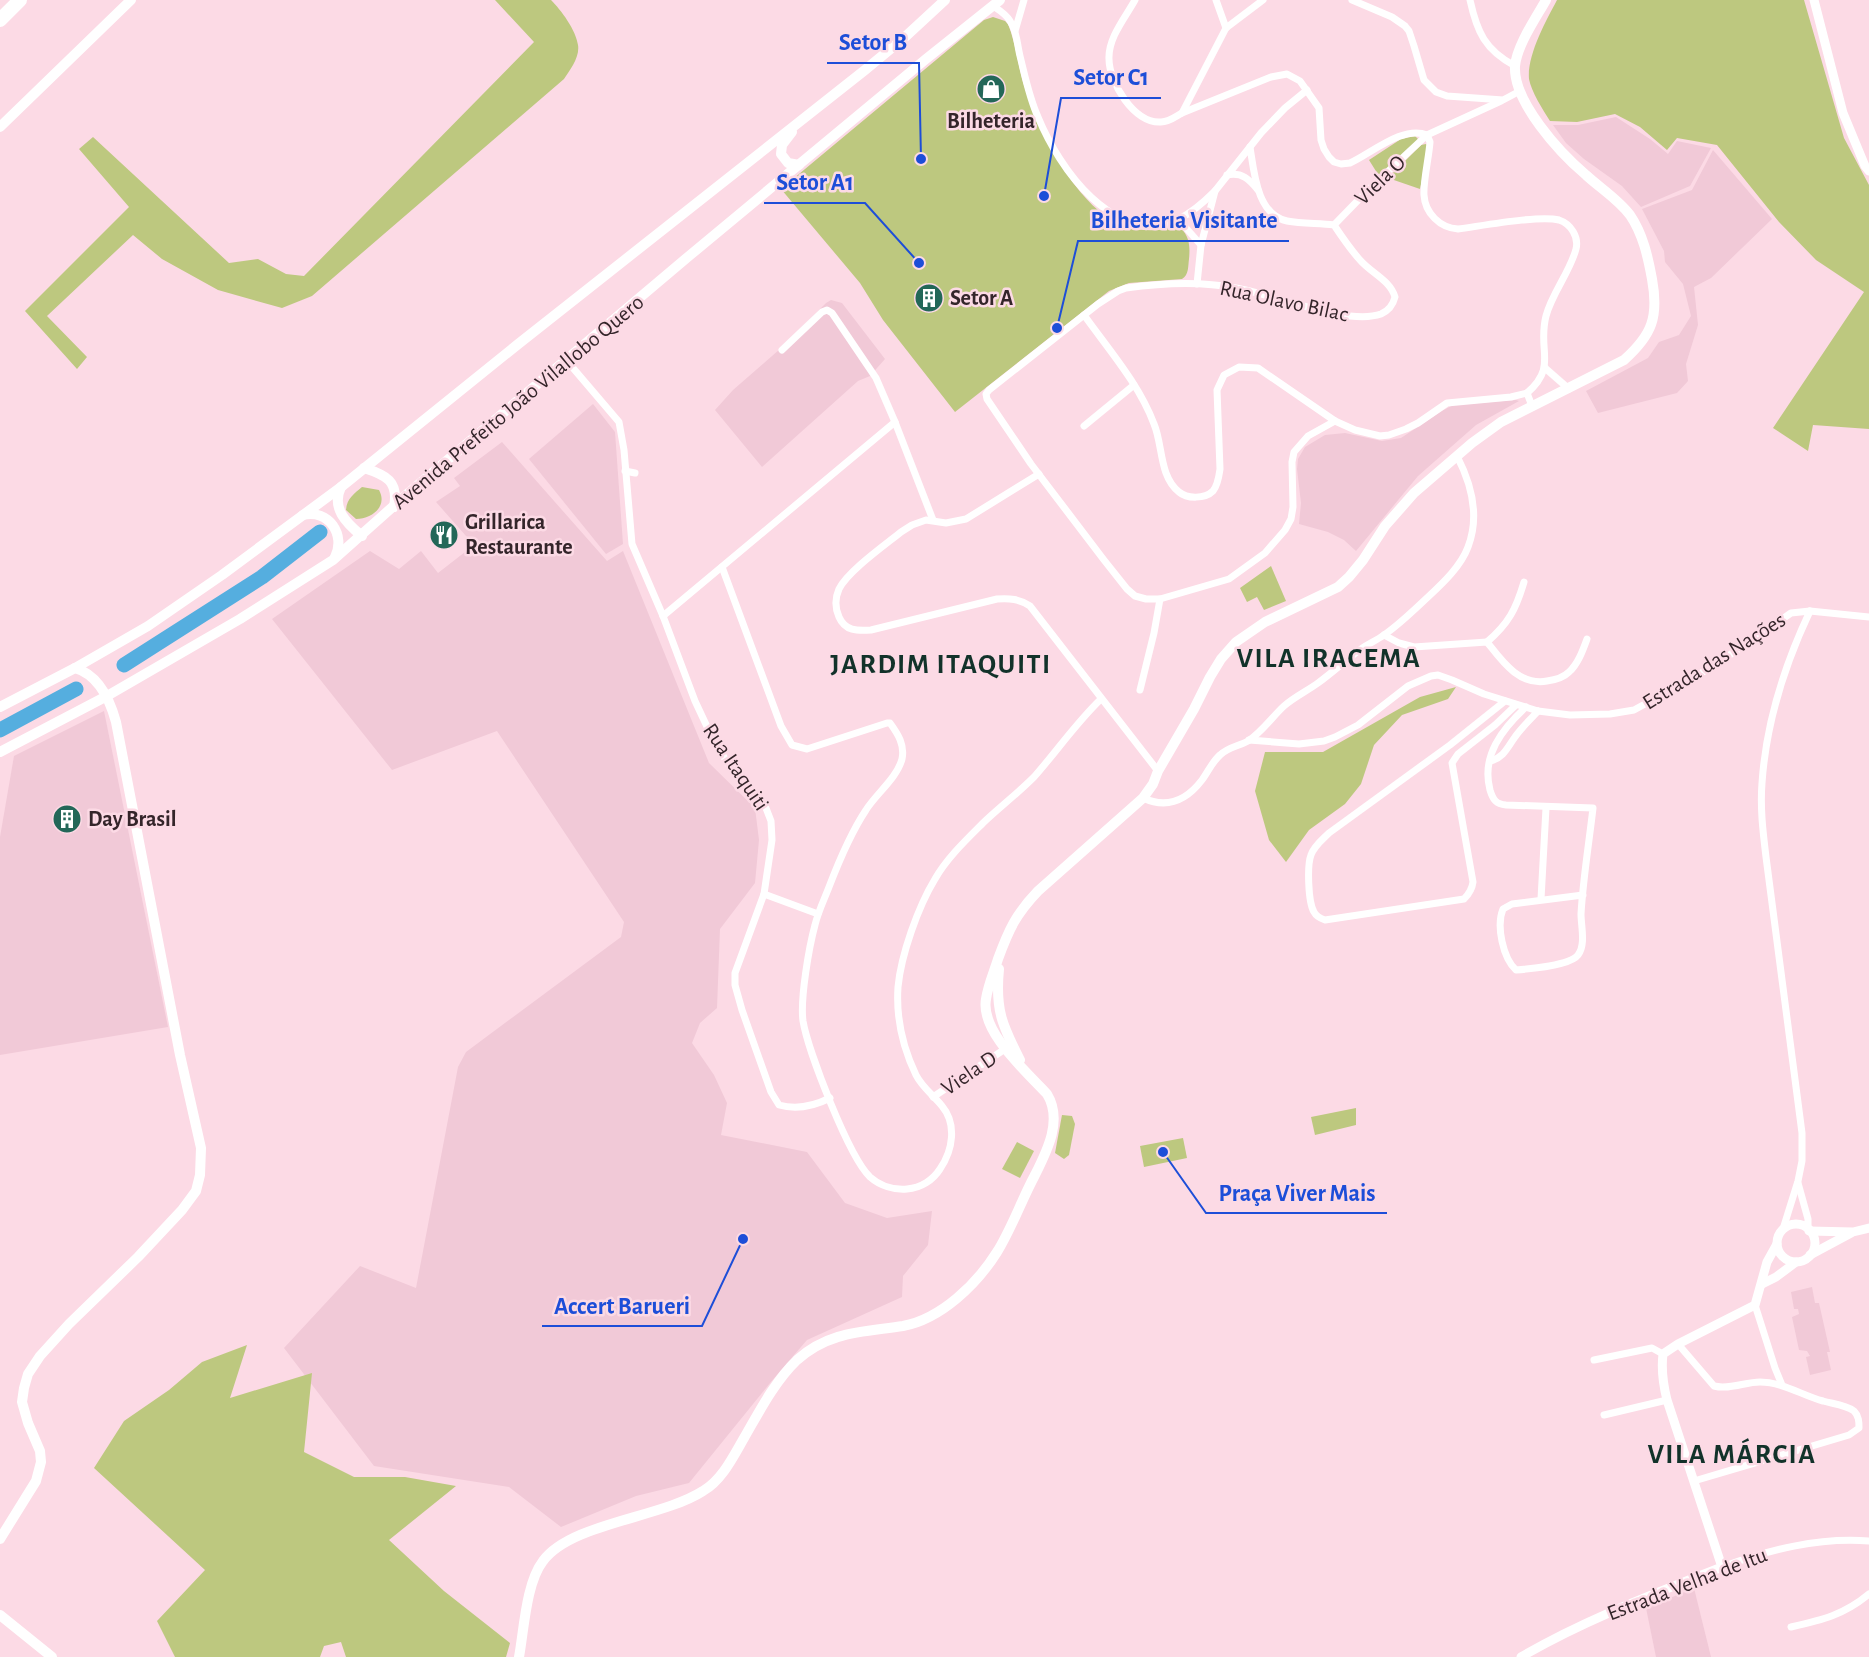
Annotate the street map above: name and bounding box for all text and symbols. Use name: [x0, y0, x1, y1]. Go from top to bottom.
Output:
callout: Setor B: [827, 21, 919, 63]
text: Setor B: [839, 31, 907, 55]
callout: Setor C1: [1061, 56, 1161, 98]
text: Setor C1: [1073, 66, 1149, 90]
shop icon: Bilheteria: [975, 73, 1007, 105]
place label: Bilheteria: [947, 110, 1035, 132]
street label: Viela O: [1350, 151, 1410, 209]
callout: Setor A1: [764, 161, 865, 203]
text: Setor A1: [776, 171, 854, 195]
callout: Bilheteria Visitante: [1078, 199, 1289, 241]
text: Bilheteria Visitante: [1091, 209, 1277, 233]
street label: Rua Olavo Bilac: [1218, 277, 1351, 325]
building icon: Setor A: [913, 282, 945, 314]
place label: Setor A: [950, 287, 1013, 309]
street label: Avenida Prefeito João Vilallobo Quero: [388, 291, 648, 513]
place label: Grillarica Restaurante: [465, 511, 573, 558]
restaurant icon: Grillarica Restaurante: [428, 519, 460, 551]
street label: Estrada das Nações: [1639, 608, 1789, 714]
district label: VILA IRACEMA: [1237, 645, 1421, 673]
district label: JARDIM ITAQUITI: [830, 651, 1052, 679]
street label: Rua Itaquiti: [699, 720, 773, 814]
building icon: Day Brasil: [51, 803, 83, 835]
place label: Day Brasil: [88, 808, 177, 831]
street label: Viela D: [937, 1047, 1001, 1099]
callout: Praça Viver Mais: [1206, 1171, 1387, 1213]
text: Praça Viver Mais: [1219, 1182, 1375, 1206]
callout: Accert Barueri: [542, 1284, 702, 1326]
text: Accert Barueri: [554, 1295, 690, 1319]
district label: VILA MÁRCIA: [1647, 1438, 1817, 1469]
street label: Estrada Velha de Itu: [1604, 1543, 1770, 1625]

